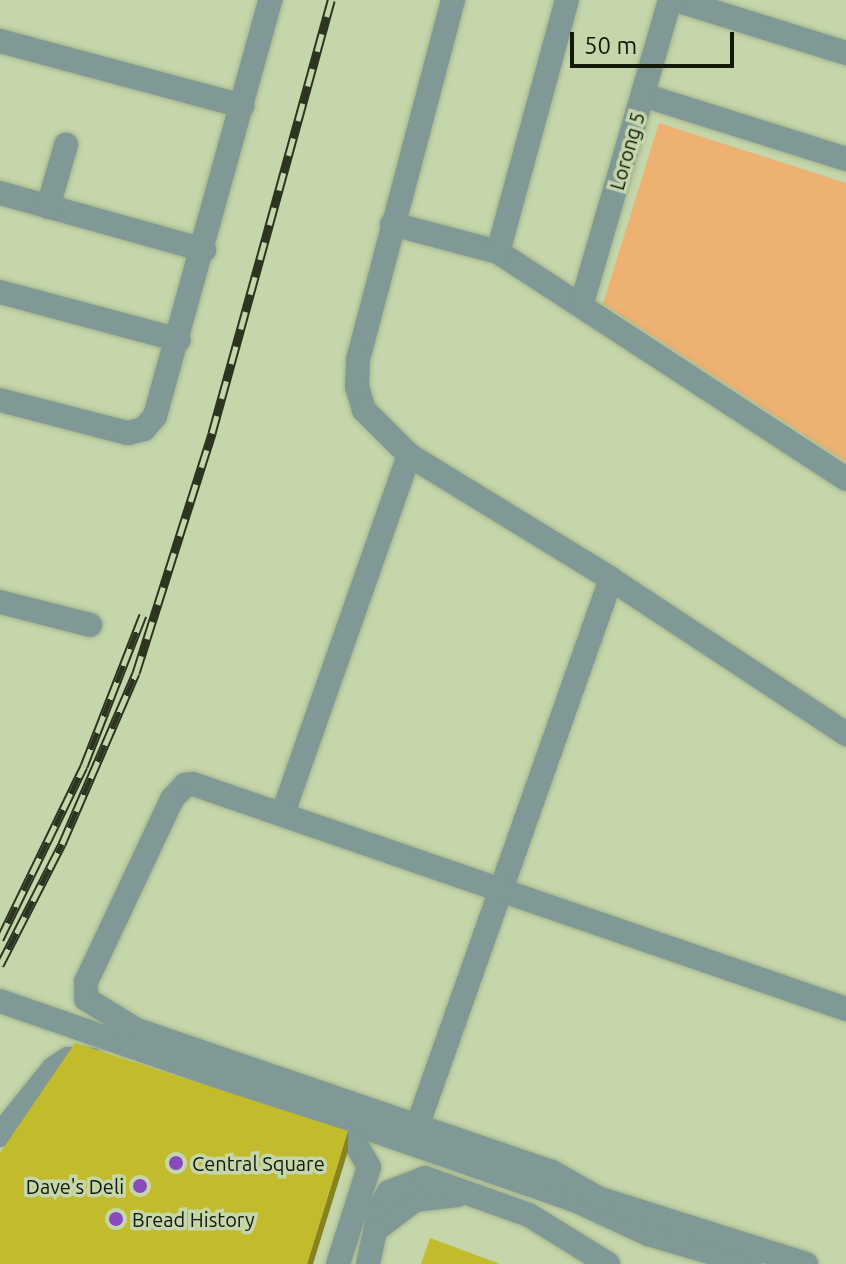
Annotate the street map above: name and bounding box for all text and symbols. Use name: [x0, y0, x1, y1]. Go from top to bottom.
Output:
scale bar: [574, 16, 738, 66]
text: 50 m: [584, 32, 637, 59]
street label: Lorong 5: [604, 109, 650, 193]
place label: Central Square: [192, 1151, 325, 1175]
marker: Central Square: [167, 1154, 185, 1172]
place label: Dave's Deli: [26, 1174, 124, 1198]
marker: Dave's Deli: [131, 1177, 149, 1195]
place label: Bread History: [132, 1207, 255, 1231]
marker: Bread History: [107, 1210, 125, 1228]

